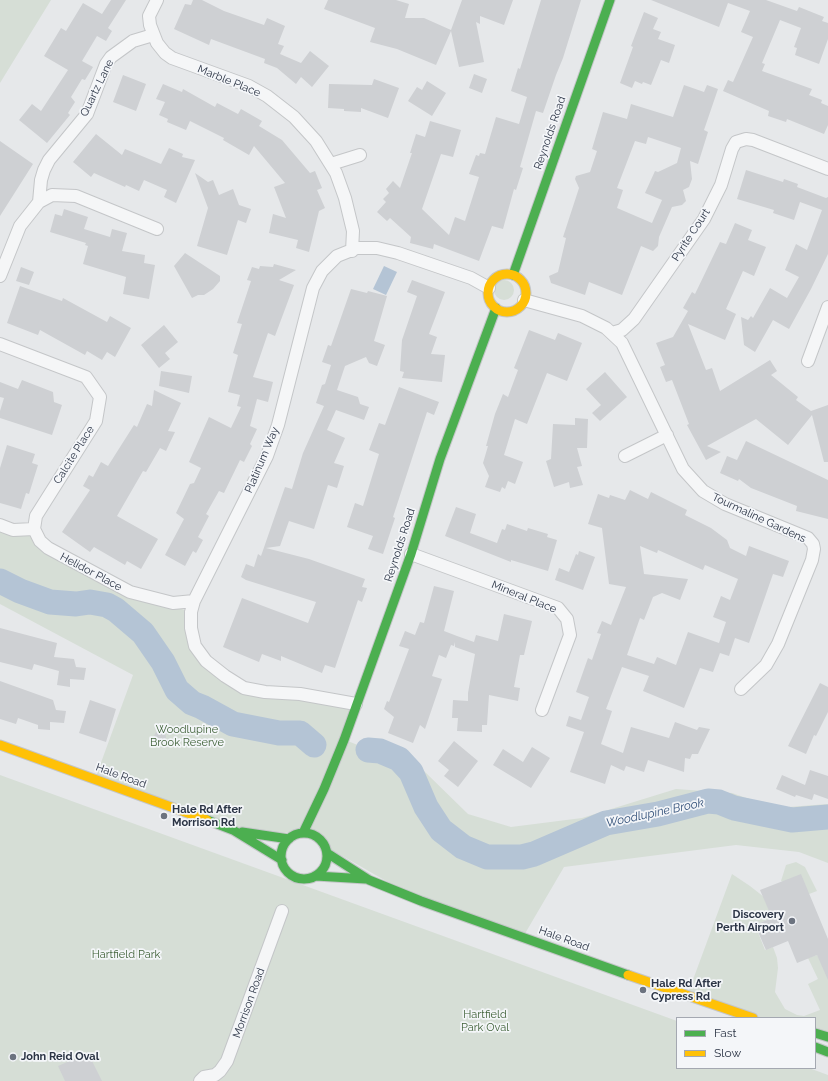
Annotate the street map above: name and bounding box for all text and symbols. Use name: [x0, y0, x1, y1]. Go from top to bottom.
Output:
street label: Quartz Lane: [78, 57, 116, 119]
street label: Marble Place: [196, 62, 262, 100]
street label: Reynolds Road: [531, 95, 569, 171]
street label: Pyrite Court: [669, 206, 713, 264]
street label: Calcite Place: [51, 423, 97, 487]
street label: Platinum Way: [242, 425, 282, 495]
street label: Tourmaline Gardens: [710, 490, 808, 546]
street label: Reynolds Road: [382, 507, 418, 583]
street label: Helidor Place: [58, 550, 124, 594]
street label: Mineral Place: [490, 578, 558, 616]
park label: Woodlupine Brook Reserve: [150, 723, 224, 749]
street label: Hale Road: [94, 761, 148, 791]
water label: Woodlupine Brook: [605, 796, 705, 830]
place label: Hale Rd After Morrison Rd: [172, 803, 242, 829]
marker: Hale Rd After Morrison Rd: [159, 811, 169, 821]
place label: Discovery Perth Airport: [716, 908, 784, 934]
marker: Discovery Perth Airport: [787, 916, 797, 926]
street label: Hale Road: [537, 924, 591, 954]
park label: Hartfield Park: [92, 948, 160, 962]
street label: Morrison Road: [230, 966, 268, 1040]
place label: Hale Rd After Cypress Rd: [651, 977, 721, 1003]
marker: Hale Rd After Cypress Rd: [638, 985, 648, 995]
park label: Hartfield Park Oval: [461, 1008, 509, 1034]
legend: [676, 1017, 816, 1069]
text: Fast: [714, 1026, 737, 1040]
text: Slow: [714, 1046, 741, 1060]
place label: John Reid Oval: [21, 1050, 99, 1064]
marker: John Reid Oval: [8, 1052, 18, 1062]

